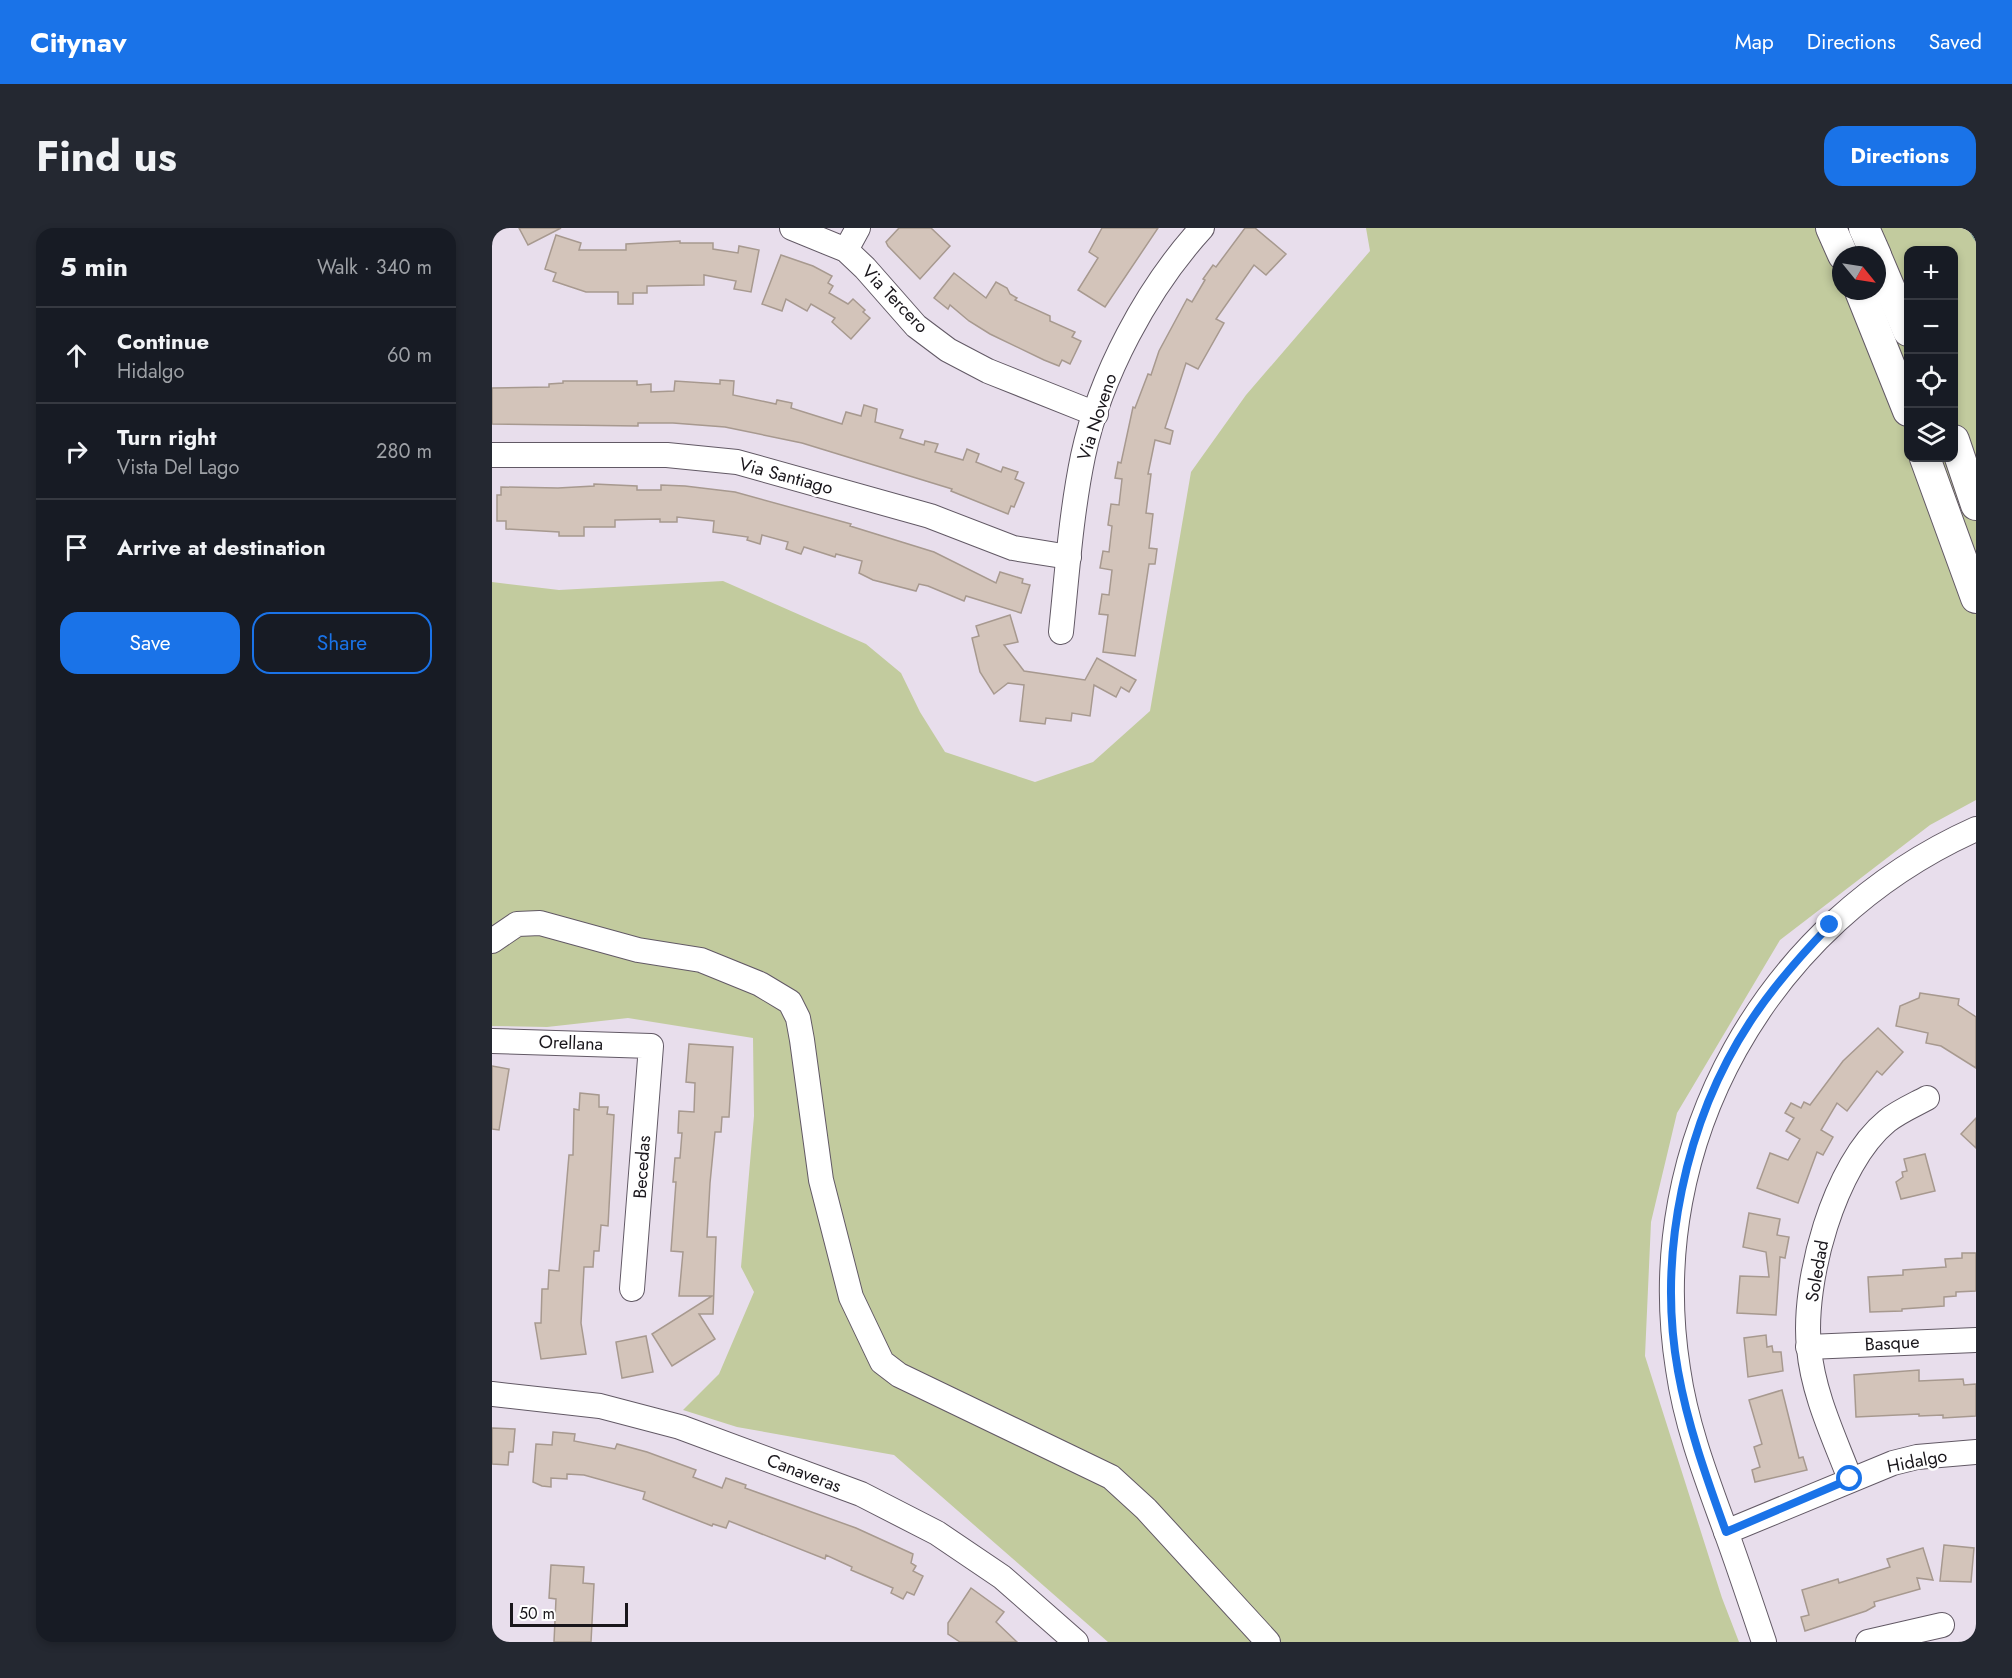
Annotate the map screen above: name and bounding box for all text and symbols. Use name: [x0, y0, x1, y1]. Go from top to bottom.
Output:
text: Citynav: [30, 22, 127, 63]
text: Map: [1735, 27, 1774, 57]
text: Directions: [1807, 27, 1896, 57]
text: Saved: [1929, 27, 1982, 57]
text: Find us: [36, 126, 177, 187]
button: Directions: [1824, 126, 1976, 186]
north arrow: [1832, 246, 1886, 300]
map controls: [1904, 246, 1958, 462]
button: +: [1904, 246, 1958, 300]
text: 5 min: [60, 248, 128, 286]
text: Walk · 340 m: [317, 253, 432, 282]
street label: Via Tercero: [856, 259, 934, 339]
button: −: [1904, 300, 1958, 354]
text: Continue: [117, 325, 209, 357]
icon: ahead: [60, 339, 93, 372]
text: 60 m: [387, 341, 432, 370]
button: locate: [1904, 354, 1958, 408]
text: Hidalgo: [117, 357, 184, 386]
street label: Via Noveno: [1071, 370, 1123, 464]
button: layers: [1904, 408, 1958, 462]
text: Turn right: [117, 421, 217, 453]
icon: right: [60, 435, 93, 468]
text: 280 m: [376, 437, 432, 466]
street label: Via Santiago: [736, 451, 836, 501]
text: Vista Del Lago: [117, 453, 239, 482]
icon: arrive: [60, 531, 93, 564]
text: Arrive at destination: [117, 531, 326, 563]
button: Save: [60, 612, 240, 674]
button: Share: [252, 612, 432, 674]
route end: [1816, 911, 1842, 937]
street label: Orellana: [538, 1029, 604, 1057]
street label: Becedas: [627, 1134, 657, 1200]
street label: Soledad: [1799, 1238, 1835, 1304]
street label: Basque: [1864, 1329, 1920, 1357]
street label: Hidalgo: [1885, 1442, 1949, 1480]
street label: Canaveras: [763, 1447, 845, 1499]
route start: [1836, 1465, 1862, 1491]
scale bar: [510, 1600, 628, 1628]
text: 50 m: [519, 1602, 555, 1625]

